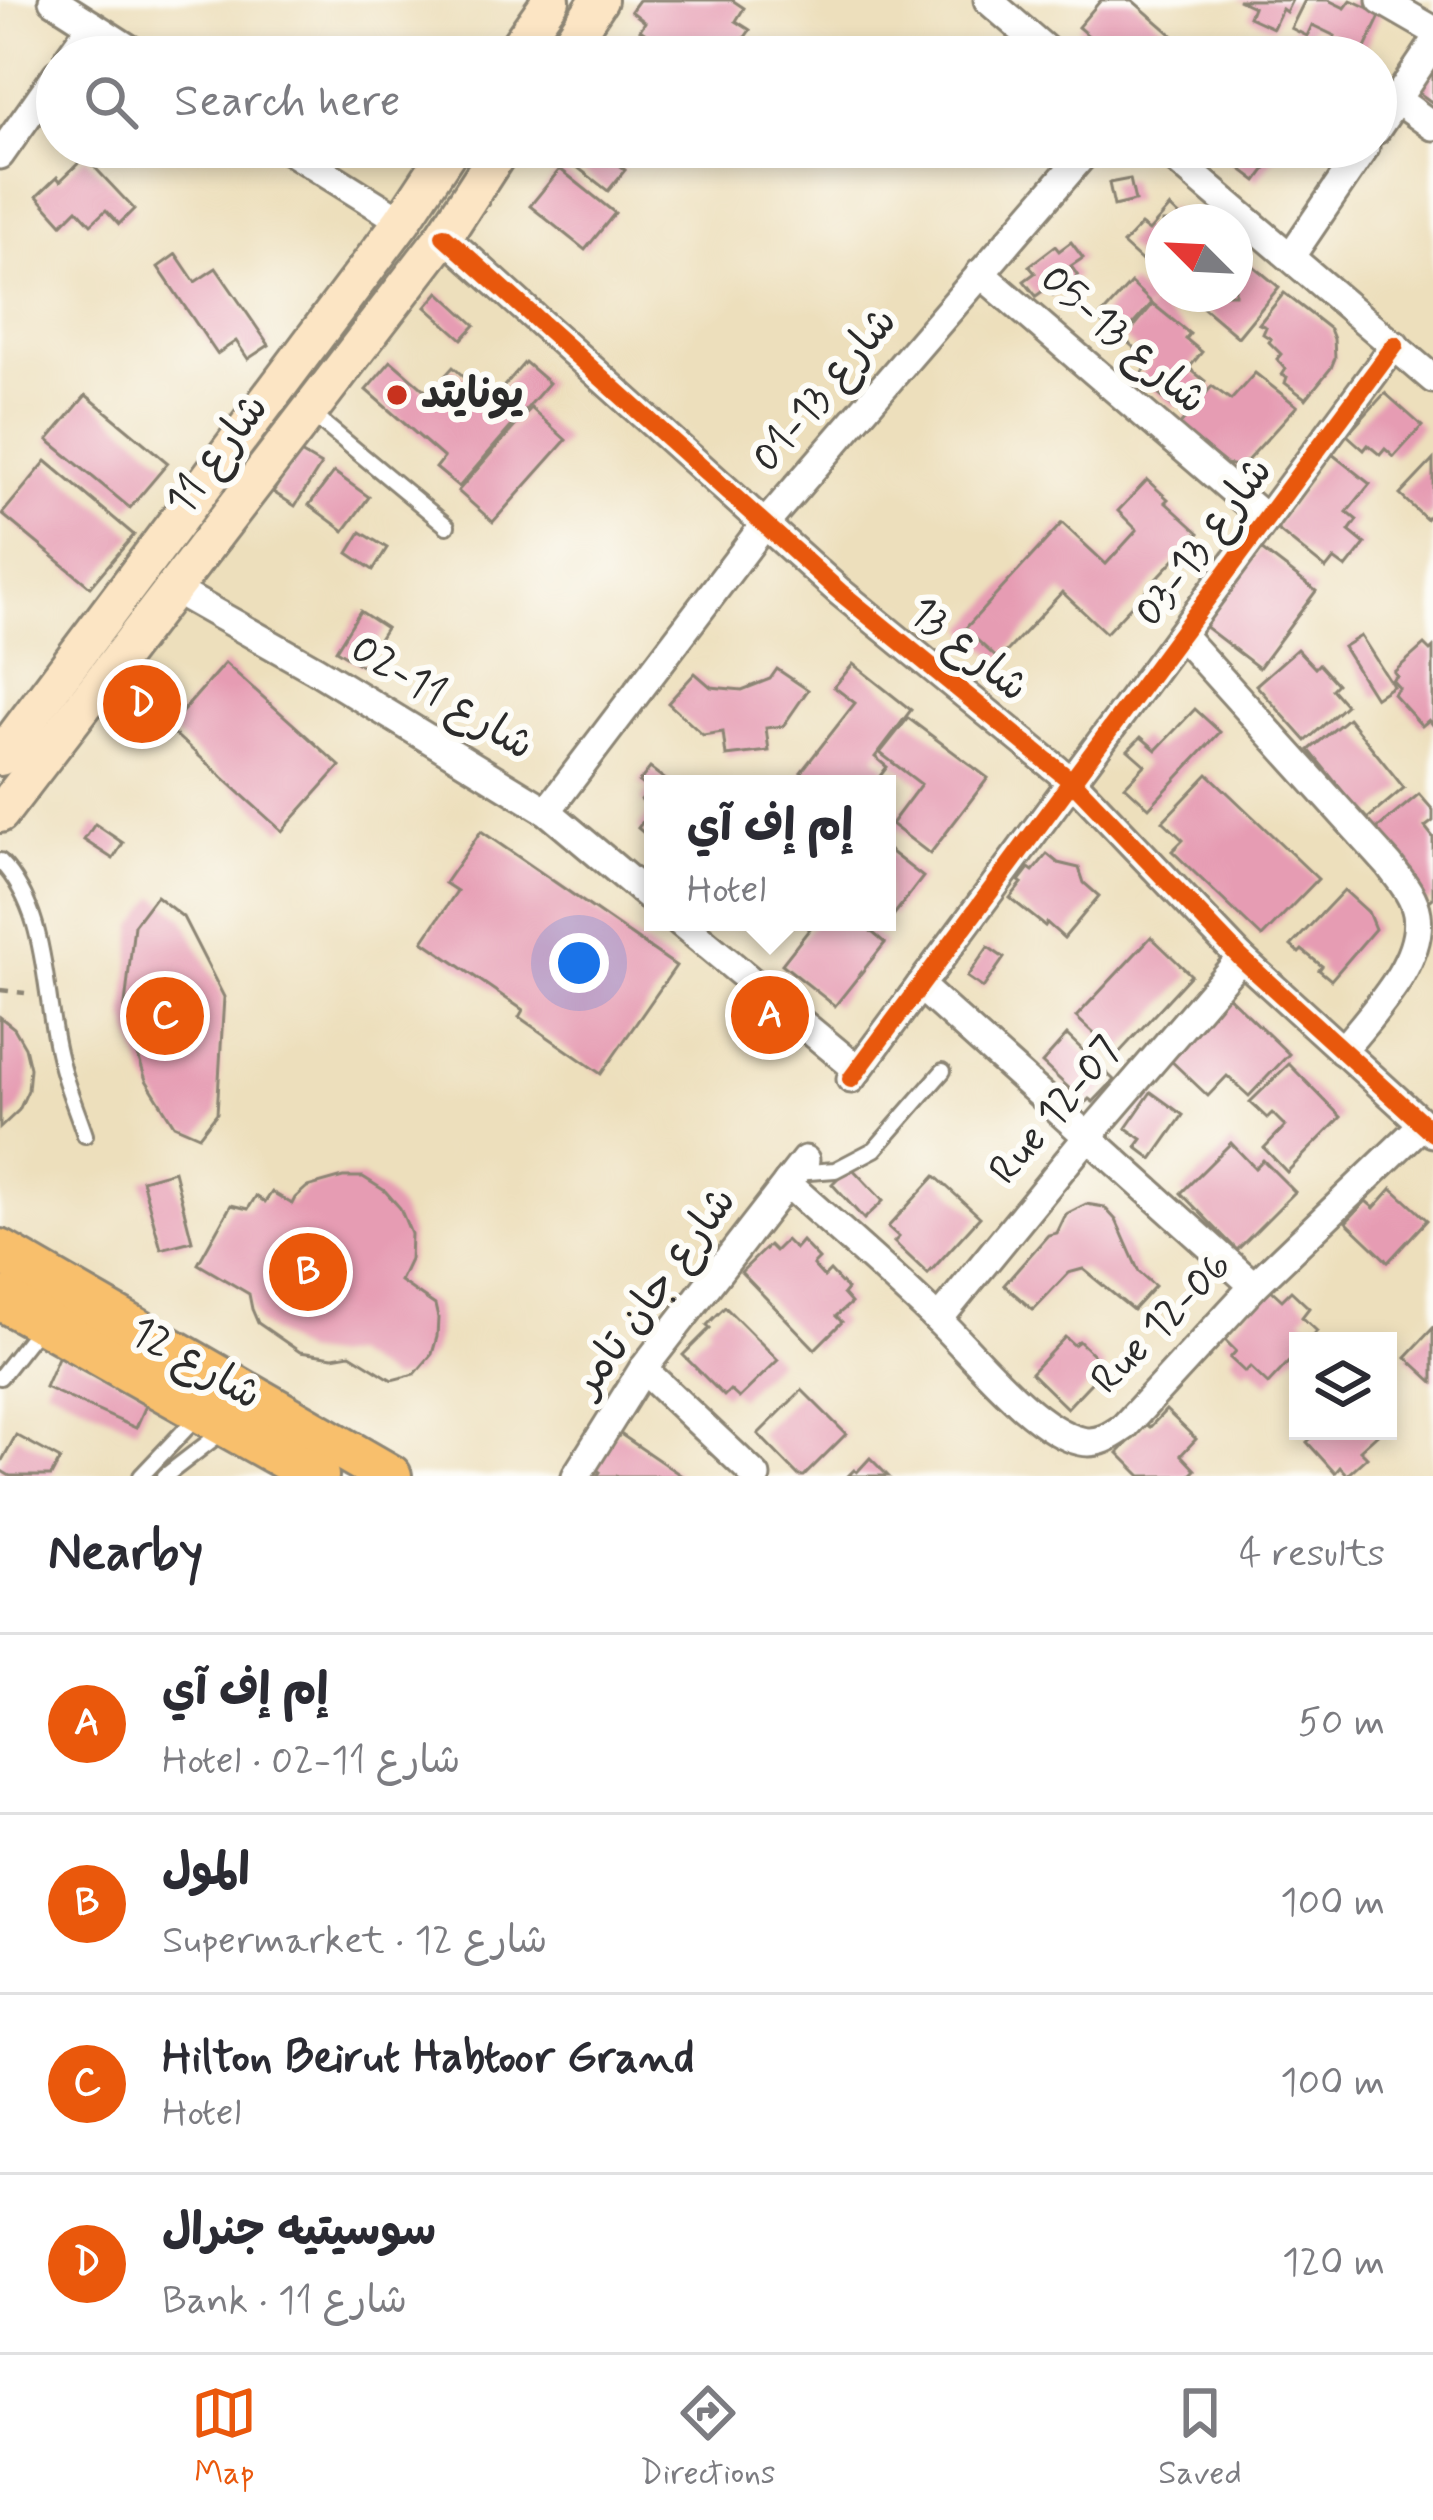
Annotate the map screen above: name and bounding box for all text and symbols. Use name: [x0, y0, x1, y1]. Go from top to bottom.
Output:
search box: [36, 36, 1397, 168]
icon: search: [78, 69, 144, 135]
text: Search here: [174, 73, 401, 132]
north arrow: [1145, 204, 1253, 312]
street label: شارع 13-05: [1028, 252, 1218, 428]
street label: شارع 13-01: [740, 296, 910, 484]
place label: يونايتد: [421, 368, 524, 423]
marker: يونايتد: [384, 382, 410, 408]
street label: شارع 11: [154, 383, 282, 527]
street label: شارع 13-03: [1122, 446, 1286, 638]
street label: شارع 13: [897, 585, 1039, 715]
street label: شارع 11-02: [341, 622, 543, 774]
pin: D: [103, 659, 181, 749]
popup: [644, 775, 896, 931]
text: إم إف آي: [687, 798, 853, 857]
text: Hotel: [687, 865, 766, 916]
your location: [549, 933, 609, 993]
pin: A: [731, 970, 809, 1060]
pin: C: [126, 971, 204, 1061]
street label: Rue 12-07: [978, 1025, 1134, 1197]
street label: شارع جان تامر: [559, 1176, 750, 1410]
pin: B: [269, 1227, 347, 1317]
street label: Rue 12-06: [1080, 1239, 1244, 1407]
street label: شارع 12: [119, 1304, 271, 1424]
map controls: [1289, 1332, 1397, 1440]
button: layers: [1289, 1332, 1397, 1440]
text: Nearby: [48, 1521, 203, 1587]
text: 4 results: [1239, 1529, 1385, 1580]
text: إم إف آي: [162, 1662, 328, 1721]
text: A: [74, 1698, 100, 1749]
text: 50 m: [1298, 1698, 1385, 1749]
text: Hotel · شارع 11-02: [162, 1736, 460, 1787]
text: المول: [162, 1842, 250, 1901]
text: B: [75, 1878, 99, 1929]
text: 100 m: [1280, 1878, 1385, 1929]
text: Supermarket · شارع 12: [162, 1916, 548, 1967]
text: Hilton Beirut Habtoor Grand: [162, 2029, 694, 2088]
text: C: [73, 2058, 101, 2109]
text: 100 m: [1280, 2058, 1385, 2109]
text: Hotel: [162, 2088, 241, 2139]
text: سوسيتيه جنرال: [162, 2202, 436, 2261]
text: D: [74, 2238, 100, 2289]
text: 120 m: [1282, 2238, 1385, 2289]
text: Bank · شارع 11: [162, 2276, 407, 2327]
tab: Map: [191, 2380, 257, 2496]
tab: Directions: [640, 2380, 776, 2496]
tab: Saved: [1158, 2380, 1242, 2496]

